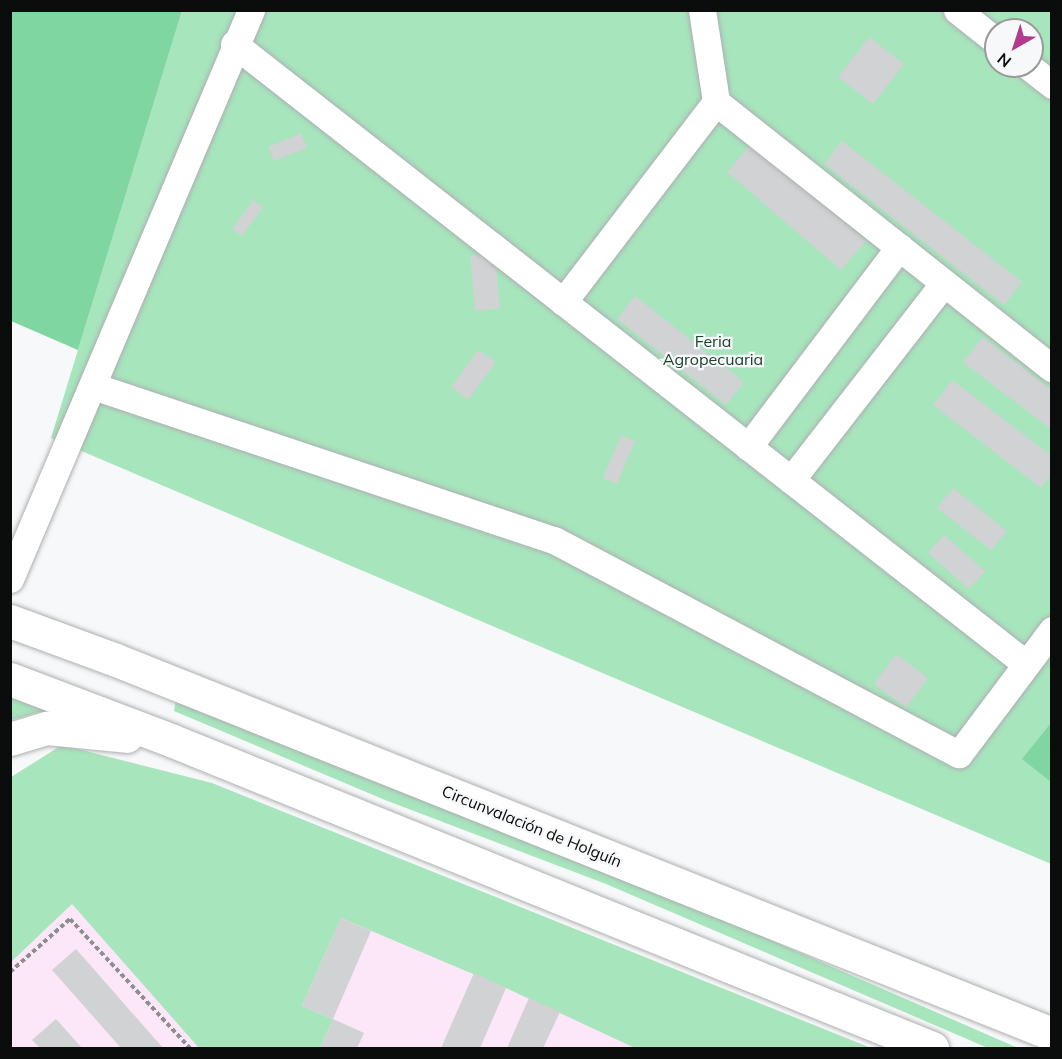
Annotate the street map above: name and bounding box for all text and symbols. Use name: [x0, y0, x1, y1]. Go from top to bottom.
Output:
north arrow: [984, 18, 1044, 78]
text: N: [993, 49, 1015, 72]
park label: Feria Agropecuaria: [663, 331, 763, 369]
street label: Circunvalación de Holguín: [439, 781, 625, 871]

